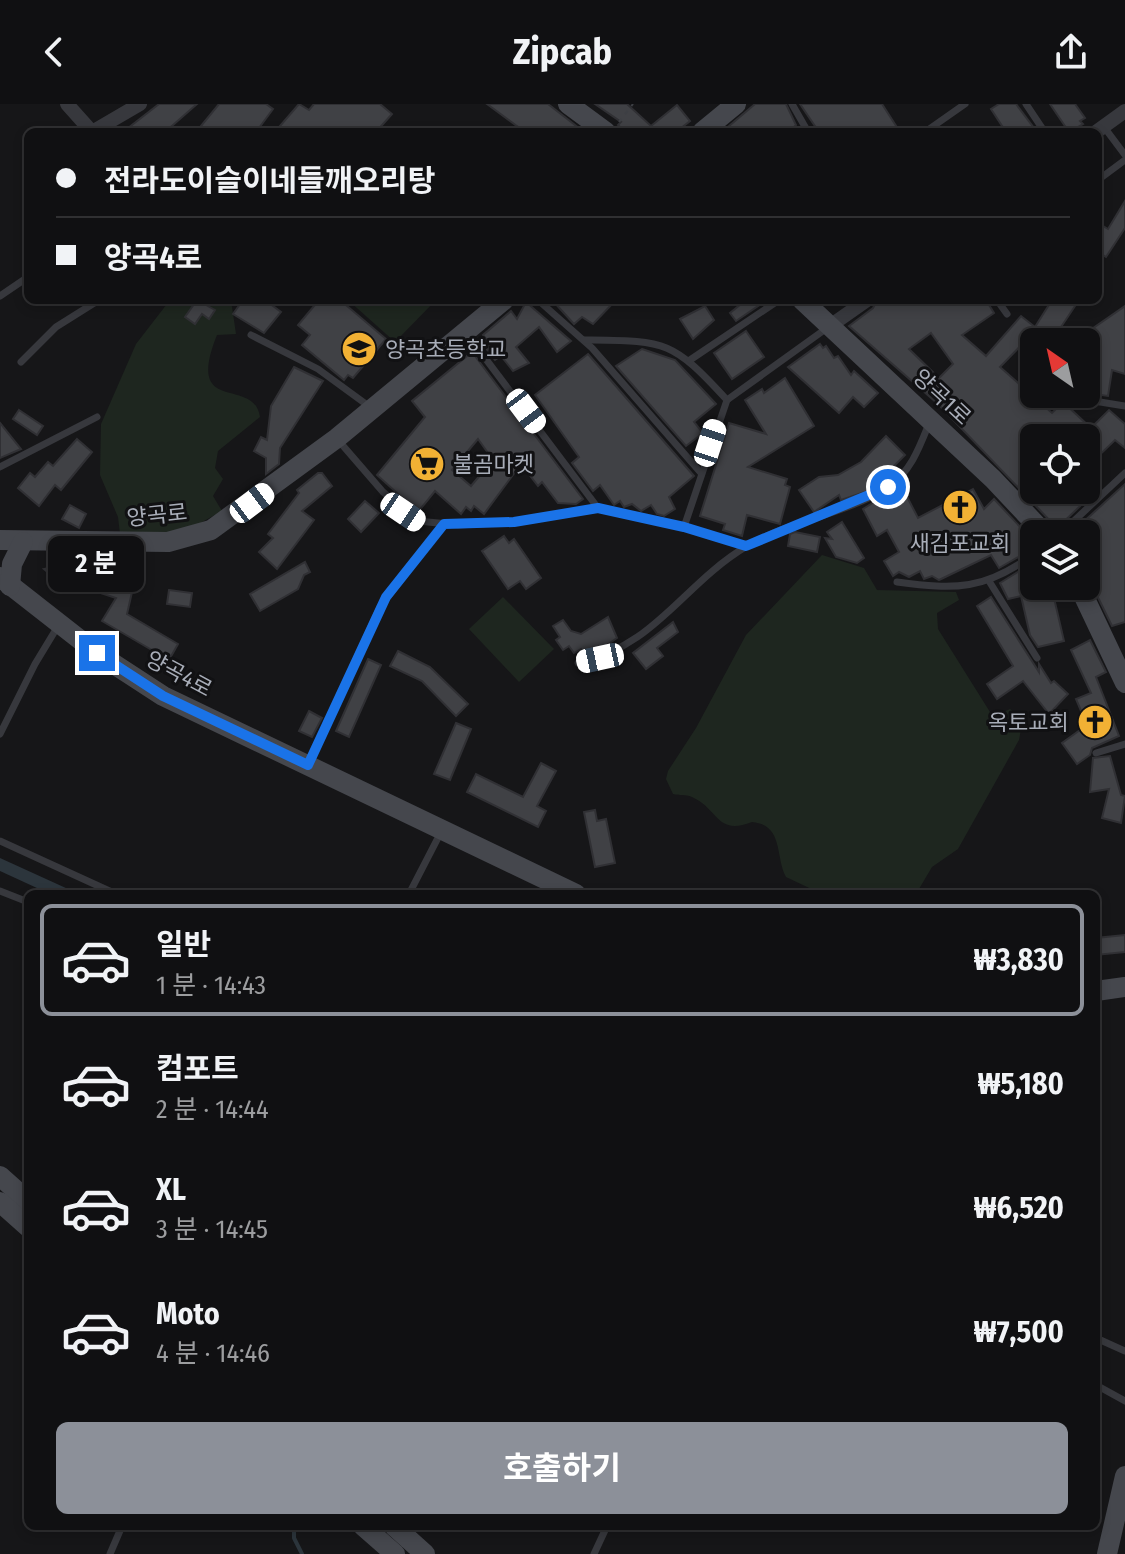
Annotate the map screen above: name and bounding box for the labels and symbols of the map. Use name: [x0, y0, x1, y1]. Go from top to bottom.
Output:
north arrow: [1020, 328, 1100, 408]
school or university icon: 양곡초등학교: [340, 330, 378, 368]
place label: 양곡초등학교: [385, 336, 506, 363]
street label: 양곡1로: [907, 363, 977, 431]
car: [502, 385, 550, 437]
car: [691, 416, 729, 470]
supermarket icon: 불곰마켓: [408, 445, 446, 483]
place label: 불곰마켓: [453, 451, 534, 478]
route start: [870, 469, 906, 505]
car: [226, 479, 278, 527]
church icon: 새김포교회: [941, 488, 979, 526]
car: [376, 489, 430, 535]
street label: 양곡로: [125, 498, 189, 532]
place label: 새김포교회: [909, 530, 1011, 557]
callout: 2 분: [49, 537, 145, 593]
route end: [79, 635, 115, 671]
car: [574, 641, 626, 675]
street label: 양곡4로: [141, 645, 217, 703]
church icon: 옥토교회: [1076, 703, 1114, 741]
place label: 옥토교회: [988, 709, 1069, 736]

